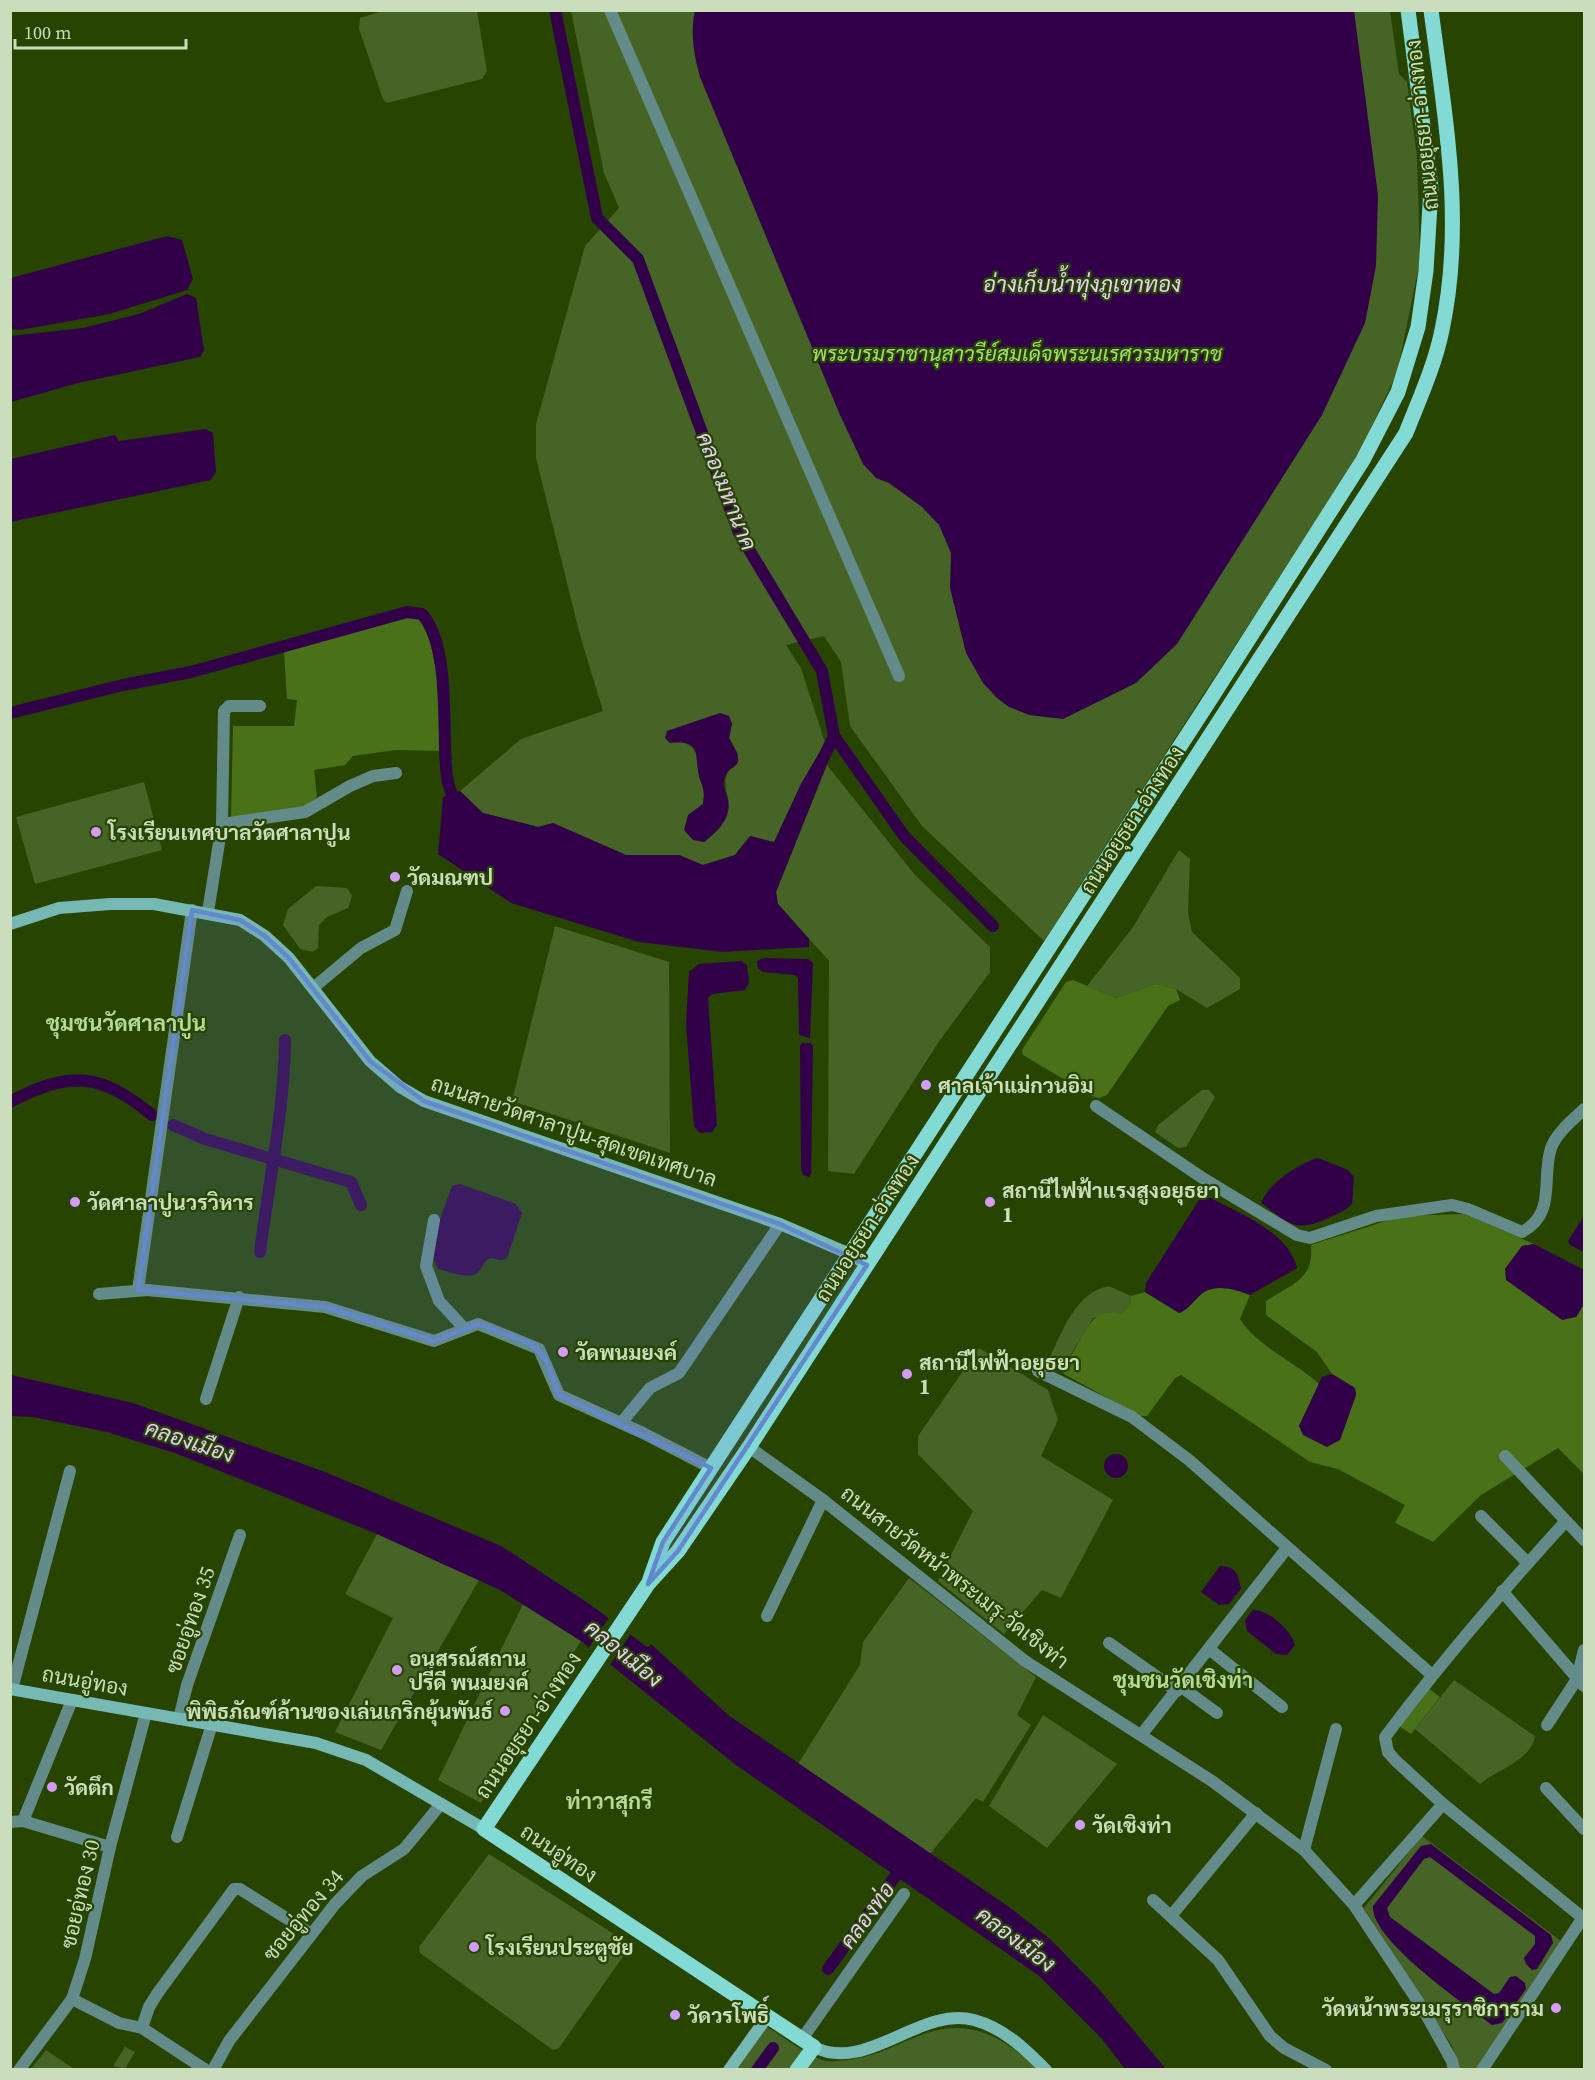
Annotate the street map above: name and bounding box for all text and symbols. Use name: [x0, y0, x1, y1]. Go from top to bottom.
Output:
scale bar: [15, 12, 186, 50]
text: 100 m: [24, 20, 71, 45]
street label: ถนนอยุธยา-อ่างทอง: [1399, 38, 1445, 212]
water label: อ่างเก็บน้ำทุ่งภูเขาทอง: [983, 265, 1181, 300]
park label: พระบรมราชานุสาวรีย์สมเด็จพระนเรศวรมหาราช: [812, 339, 1223, 368]
water label: คลองมหานาค: [690, 427, 764, 555]
street label: ถนนอยุธยา-อ่างทอง: [1073, 740, 1191, 900]
place label: โรงเรียนเทศบาลวัดศาลาปูน: [106, 818, 351, 847]
marker: โรงเรียนเทศบาลวัดศาลาปูน: [89, 825, 103, 839]
place label: วัดมณฑป: [407, 863, 493, 892]
marker: วัดมณฑป: [388, 870, 402, 884]
district label: ชุมชนวัดศาลาปูน: [46, 1008, 206, 1039]
street label: ถนนสายวัดศาลาปูน-สุดเขตเทศบาล: [427, 1068, 721, 1195]
place label: ศาลเจ้าแม่กวนอิม: [938, 1071, 1093, 1100]
marker: ศาลเจ้าแม่กวนอิม: [919, 1078, 933, 1092]
street label: ถนนอยุธยา-อ่างทอง: [808, 1148, 926, 1308]
place label: สถานีไฟฟ้าแรงสูงอยุธยา 1: [1002, 1176, 1219, 1229]
place label: วัดศาลาปูนวรวิหาร: [87, 1188, 254, 1217]
marker: วัดศาลาปูนวรวิหาร: [68, 1195, 82, 1209]
marker: สถานีไฟฟ้าแรงสูงอยุธยา 1: [983, 1195, 997, 1209]
place label: วัดพนมยงค์: [575, 1338, 678, 1367]
marker: วัดพนมยงค์: [556, 1345, 570, 1359]
place label: สถานีไฟฟ้าอยุธยา 1: [919, 1348, 1080, 1401]
marker: สถานีไฟฟ้าอยุธยา 1: [900, 1367, 914, 1381]
water label: คลองเมือง: [142, 1412, 238, 1470]
street label: ถนนสายวัดหน้าพระเมรุ-วัดเชิงท่า: [835, 1479, 1075, 1675]
street label: ซอยอู่ทอง 35: [158, 1563, 223, 1678]
water label: คลองเมือง: [579, 1612, 669, 1694]
place label: อนุสรณ์สถาน ปรีดี พนมยงค์: [409, 1644, 530, 1697]
street label: ถนนอยุธยา-อ่างทอง: [468, 1646, 588, 1804]
street label: ถนนอู่ทอง: [39, 1659, 130, 1704]
marker: อนุสรณ์สถาน ปรีดี พนมยงค์: [390, 1663, 404, 1677]
district label: ชุมชนวัดเชิงท่า: [1113, 1665, 1253, 1696]
place label: พิพิธภัณฑ์ล้านของเล่นเกริกยุ้นพันธ์: [186, 1697, 494, 1727]
marker: พิพิธภัณฑ์ล้านของเล่นเกริกยุ้นพันธ์: [498, 1704, 512, 1718]
place label: วัดตึก: [64, 1773, 114, 1802]
marker: วัดตึก: [45, 1780, 59, 1794]
district label: ท่าวาสุกรี: [566, 1786, 652, 1817]
place label: วัดเชิงท่า: [1092, 1811, 1172, 1840]
street label: ถนนอู่ทอง: [514, 1817, 603, 1890]
marker: วัดเชิงท่า: [1073, 1818, 1087, 1832]
street label: ซอยอู่ทอง 30: [53, 1837, 108, 1952]
street label: ซอยอู่ทอง 34: [256, 1863, 351, 1968]
water label: คลองท่อ: [832, 1875, 902, 1955]
water label: คลองเมือง: [970, 1899, 1062, 1979]
place label: โรงเรียนประตูชัย: [484, 1933, 634, 1962]
marker: โรงเรียนประตูชัย: [467, 1940, 481, 1954]
place label: วัดหน้าพระเมรุราชิการาม: [1321, 1994, 1544, 2024]
place label: วัดวรโพธิ์: [687, 1995, 769, 2030]
marker: วัดหน้าพระเมรุราชิการาม: [1549, 2001, 1563, 2015]
marker: วัดวรโพธิ์: [668, 2008, 682, 2022]

